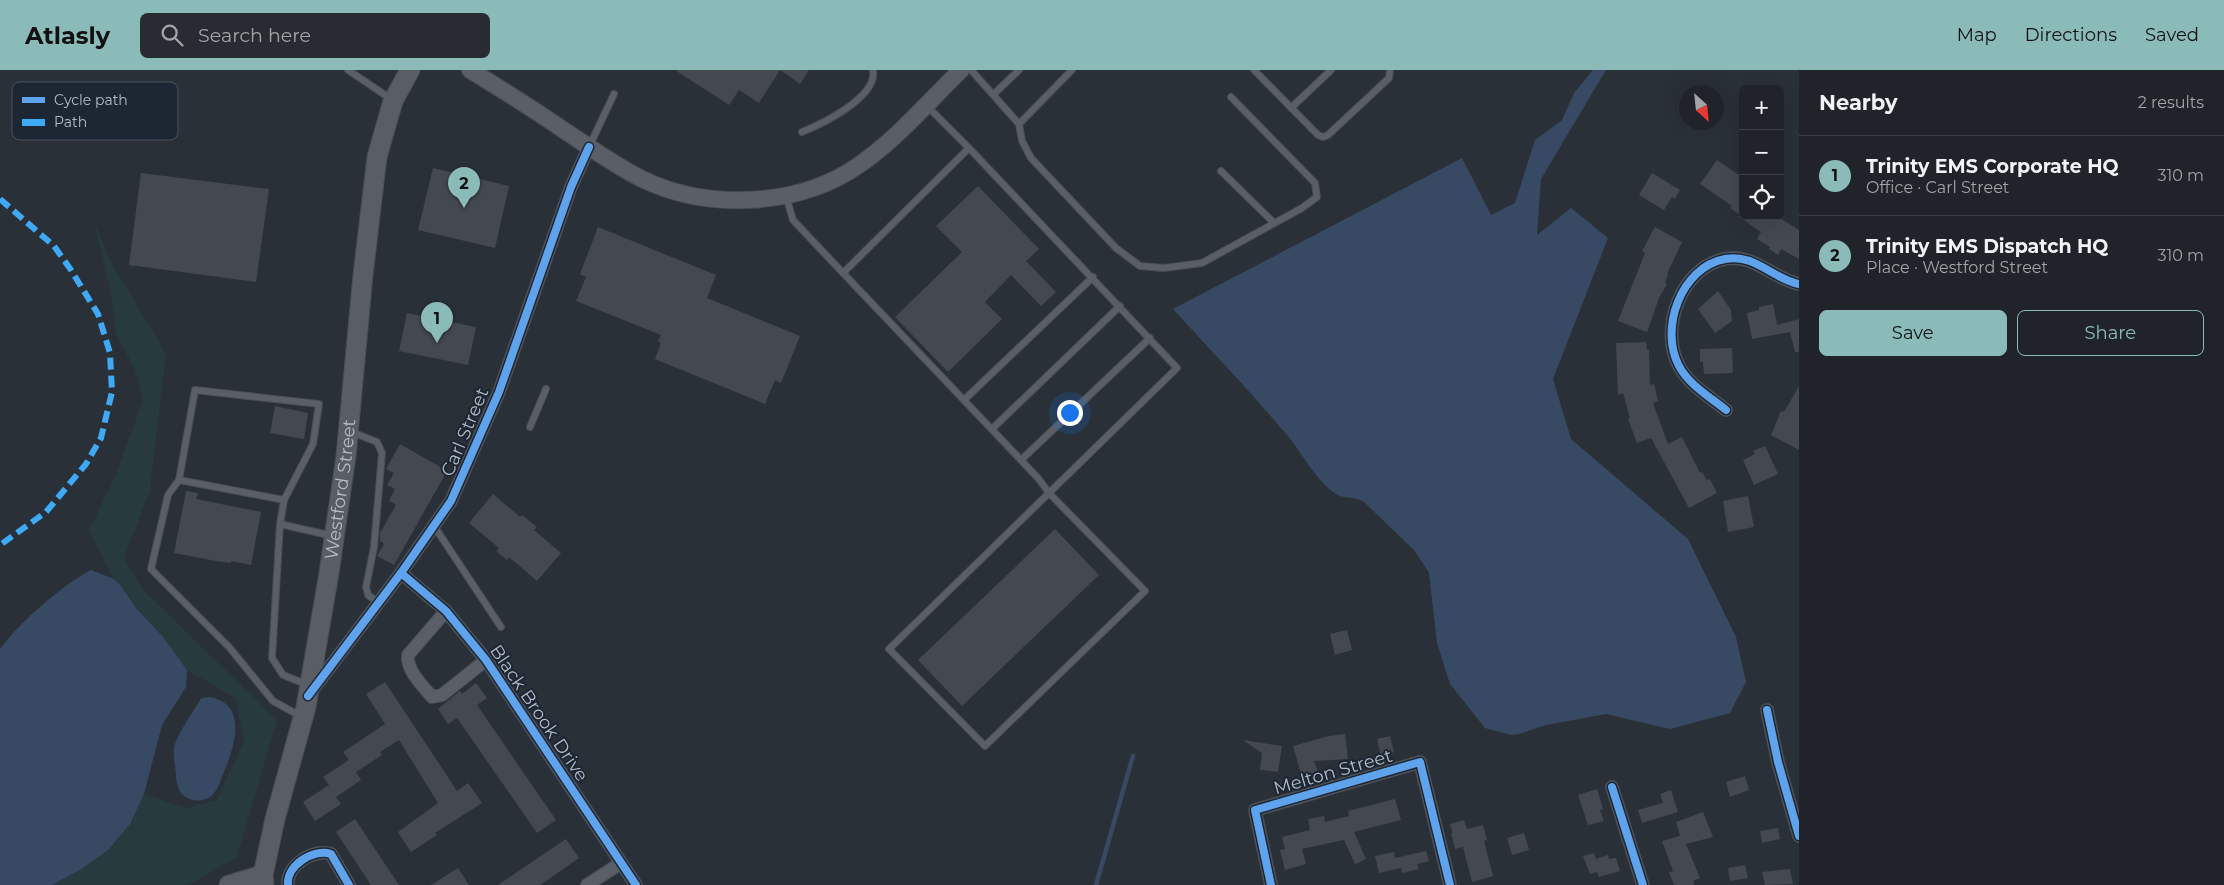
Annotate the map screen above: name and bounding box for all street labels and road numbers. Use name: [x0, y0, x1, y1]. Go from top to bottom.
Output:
street label: Carl Street: [436, 384, 494, 480]
street label: Westford Street: [320, 418, 360, 561]
street label: Black Brook Drive: [485, 640, 593, 786]
street label: Melton Street: [1271, 745, 1395, 799]

